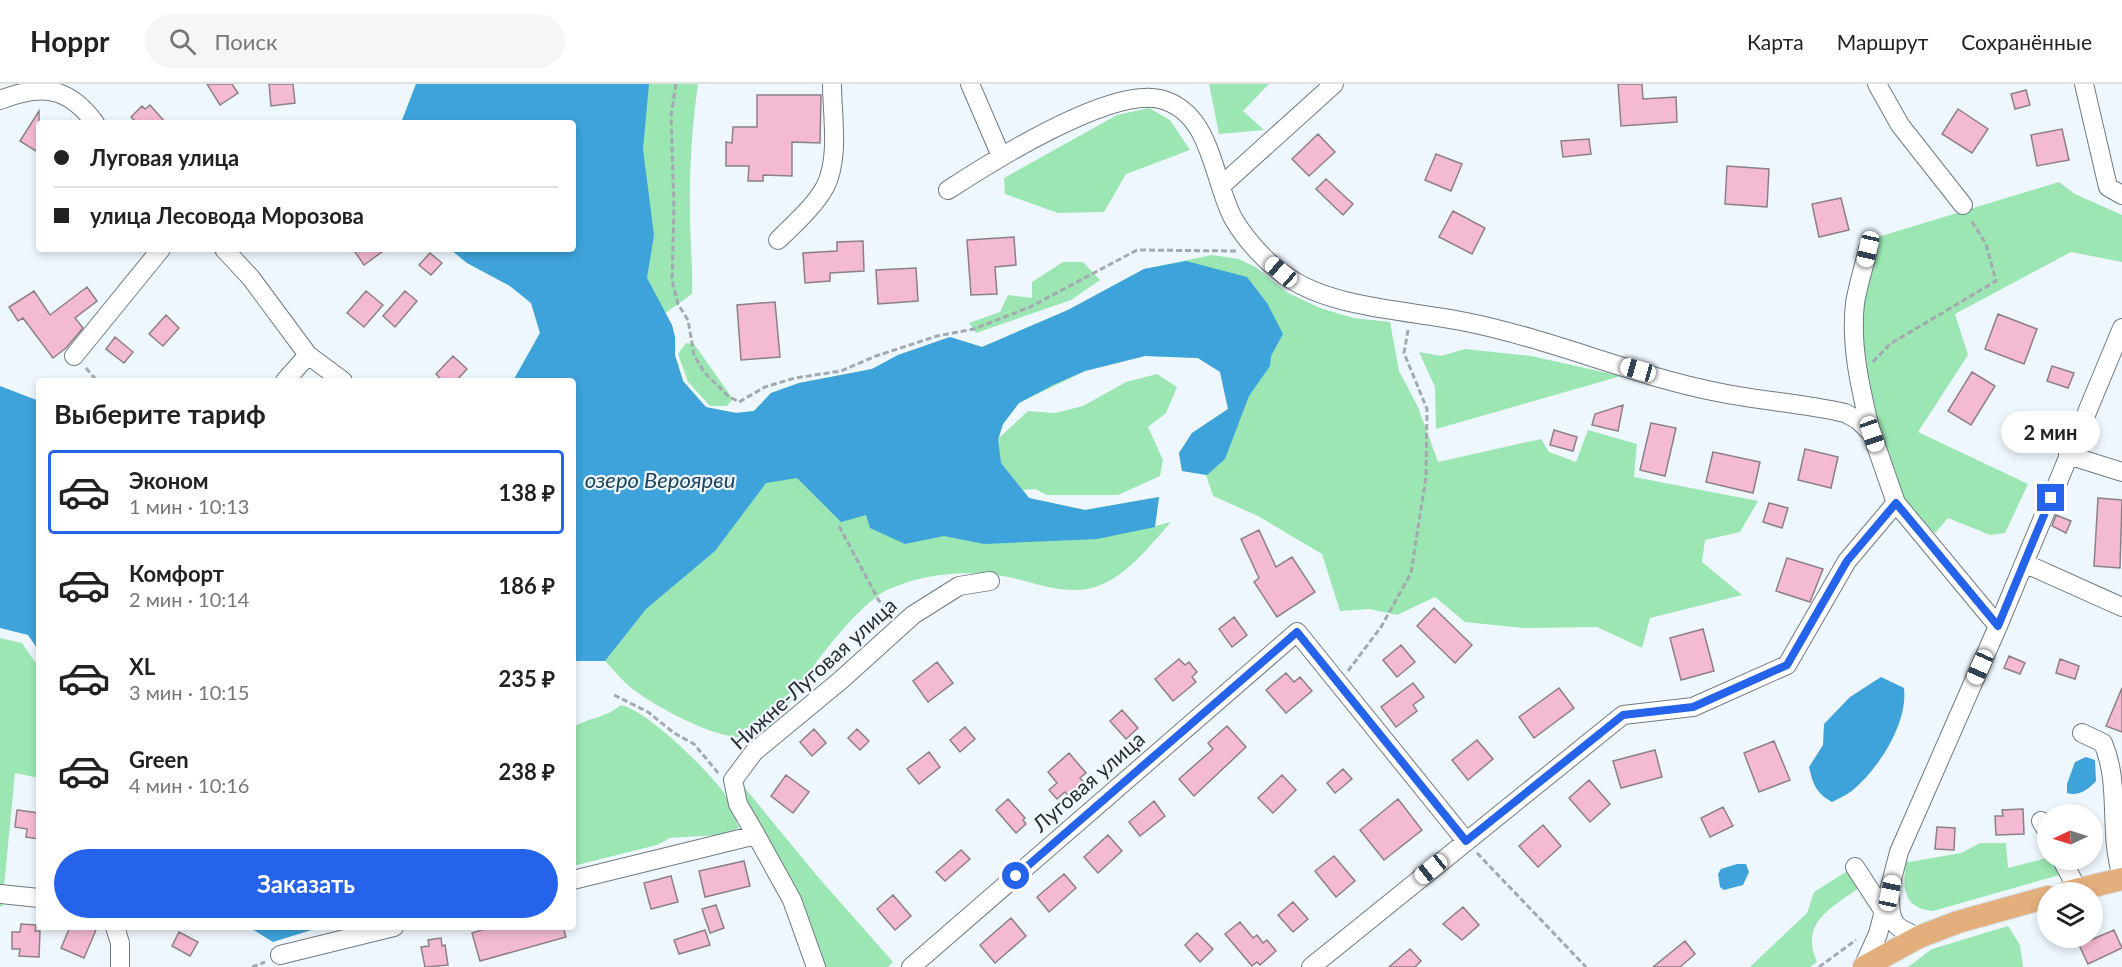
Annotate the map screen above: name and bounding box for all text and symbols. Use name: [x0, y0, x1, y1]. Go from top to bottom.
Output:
search box: [145, 14, 565, 68]
text: Hoppr: [30, 24, 109, 58]
icon: search: [166, 25, 199, 58]
text: Поиск: [214, 28, 277, 55]
text: Карта: [1747, 29, 1804, 54]
text: Маршрут: [1837, 29, 1928, 54]
text: Сохранённые: [1961, 29, 2092, 54]
text: Луговая улица: [90, 144, 239, 171]
text: улица Лесовода Морозова: [90, 202, 364, 229]
car: [1855, 229, 1881, 269]
car: [1262, 253, 1300, 291]
car: [1618, 356, 1658, 384]
text: Выберите тариф: [54, 397, 266, 430]
callout: 2 мин: [2002, 411, 2100, 453]
car: [1858, 414, 1886, 454]
text: 2 мин: [2024, 420, 2077, 444]
icon: car: [57, 465, 111, 519]
water label: озеро Вероярви: [585, 466, 735, 493]
text: Эконом: [129, 467, 209, 494]
text: 138 ₽: [499, 479, 555, 506]
route end: [2037, 484, 2064, 511]
text: 1 мин · 10:13: [129, 494, 249, 518]
icon: car: [57, 558, 111, 612]
text: Комфорт: [129, 560, 224, 587]
text: 186 ₽: [499, 572, 555, 599]
text: 2 мин · 10:14: [129, 587, 249, 611]
street label: Нижне-Луговая улица: [725, 592, 901, 754]
car: [1964, 647, 1996, 687]
icon: car: [57, 651, 111, 705]
text: XL: [129, 653, 155, 680]
text: 235 ₽: [499, 665, 555, 692]
text: 3 мин · 10:15: [129, 680, 249, 704]
street label: Луговая улица: [1026, 726, 1149, 837]
icon: car: [57, 744, 111, 798]
text: Green: [129, 746, 189, 773]
text: 238 ₽: [499, 758, 555, 785]
text: 4 мин · 10:16: [129, 773, 249, 797]
north arrow: [2037, 804, 2103, 870]
map controls: [2037, 804, 2103, 948]
button: Заказать: [54, 849, 558, 918]
car: [1411, 851, 1451, 887]
route start: [1002, 862, 1029, 889]
car: [1877, 874, 1903, 912]
button: layers: [2037, 882, 2103, 948]

